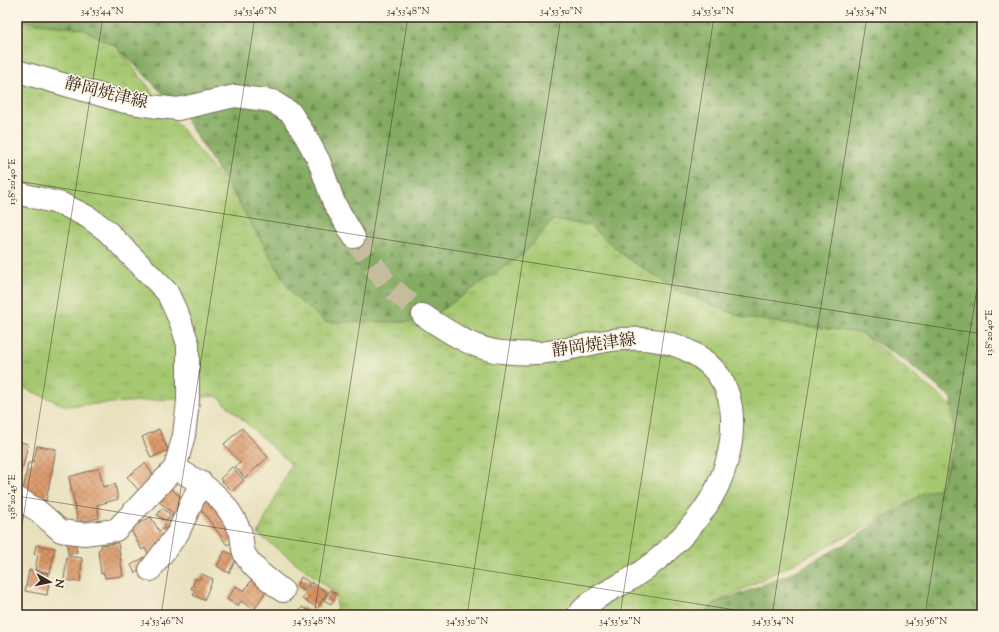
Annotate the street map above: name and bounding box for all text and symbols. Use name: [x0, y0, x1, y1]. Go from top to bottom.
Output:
text: 34°53'44"N: [81, 4, 123, 19]
text: 34°53'46"N: [234, 4, 276, 19]
text: 34°53'48"N: [387, 4, 429, 19]
text: 34°53'50"N: [540, 4, 582, 19]
text: 34°53'52"N: [692, 4, 734, 19]
text: 34°53'54"N: [845, 4, 887, 19]
street label: 静岡焼津線: [62, 72, 150, 116]
text: 138°20'40"E: [5, 159, 20, 205]
text: 138°20'40"E: [982, 310, 997, 356]
street label: 静岡焼津線: [550, 328, 638, 364]
text: 138°20'45"E: [5, 474, 20, 520]
north arrow: [30, 562, 70, 602]
text: N: [50, 577, 68, 589]
text: 34°53'46"N: [141, 614, 183, 629]
text: 34°53'48"N: [293, 614, 335, 629]
text: 34°53'50"N: [446, 614, 488, 629]
text: 34°53'52"N: [599, 614, 641, 629]
text: 34°53'54"N: [752, 614, 794, 629]
text: 34°53'56"N: [905, 614, 947, 629]

